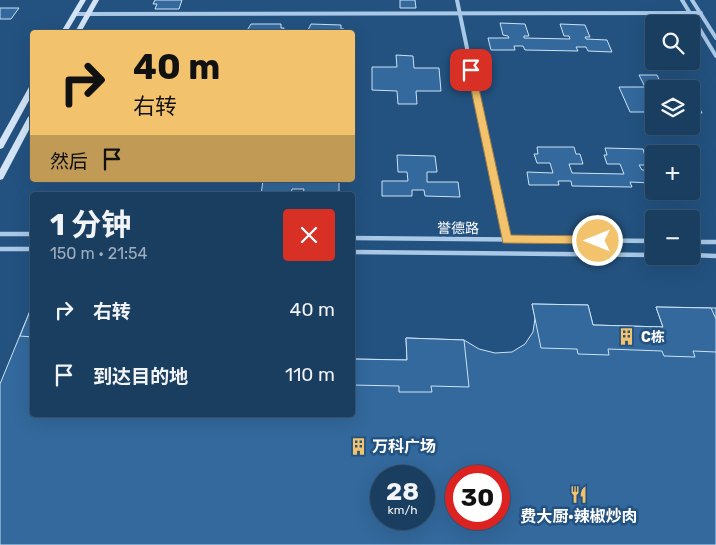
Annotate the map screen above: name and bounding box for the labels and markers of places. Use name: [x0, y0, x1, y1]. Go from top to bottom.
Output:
pin: [450, 49, 492, 91]
building icon: C栋: [617, 327, 637, 347]
place label: C栋: [641, 329, 665, 346]
building icon: 万科广场: [348, 436, 368, 456]
place label: 万科广场: [372, 437, 436, 456]
restaurant icon: 费大厨·辣椒炒肉: [569, 484, 589, 504]
place label: 费大厨·辣椒炒肉: [520, 507, 638, 526]

